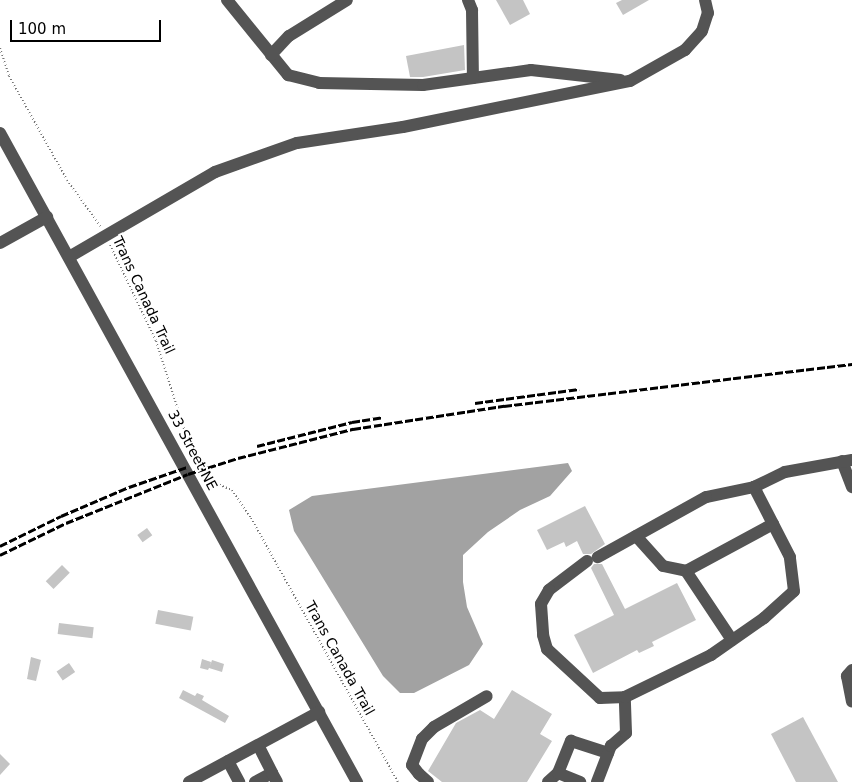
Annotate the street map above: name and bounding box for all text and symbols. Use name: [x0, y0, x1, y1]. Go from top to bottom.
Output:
scale bar: [12, 10, 164, 42]
text: 100 m: [18, 20, 66, 38]
street label: Trans Canada Trail: [109, 234, 179, 356]
street label: 33 Street NE: [165, 407, 221, 493]
street label: Trans Canada Trail: [302, 598, 378, 718]

